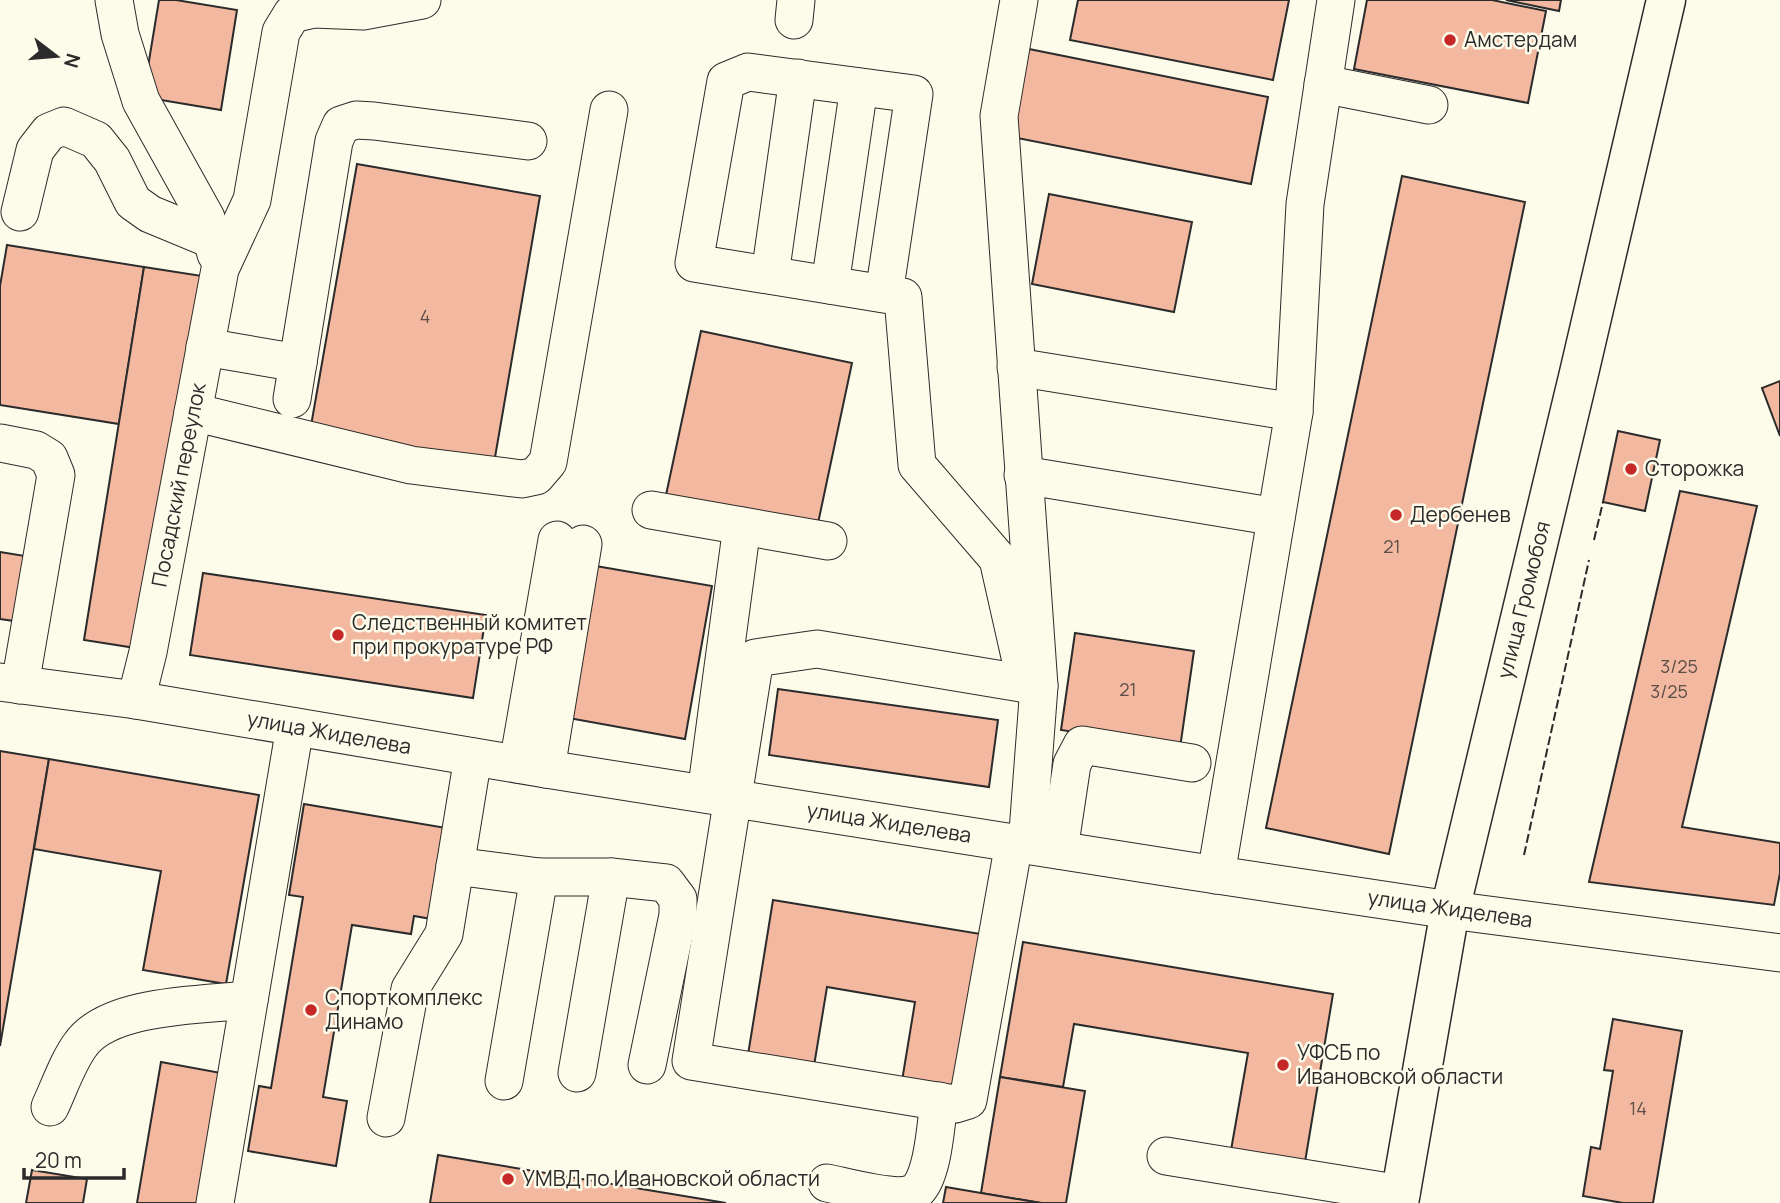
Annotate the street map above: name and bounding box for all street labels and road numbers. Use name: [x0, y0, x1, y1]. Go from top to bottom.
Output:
street label: Посадский переулок: [145, 380, 212, 589]
street label: улица Громобоя: [1490, 518, 1556, 682]
street label: улица Жиделева: [245, 704, 413, 760]
street label: улица Жиделева: [805, 795, 973, 849]
street label: улица Жиделева: [1366, 883, 1534, 933]

